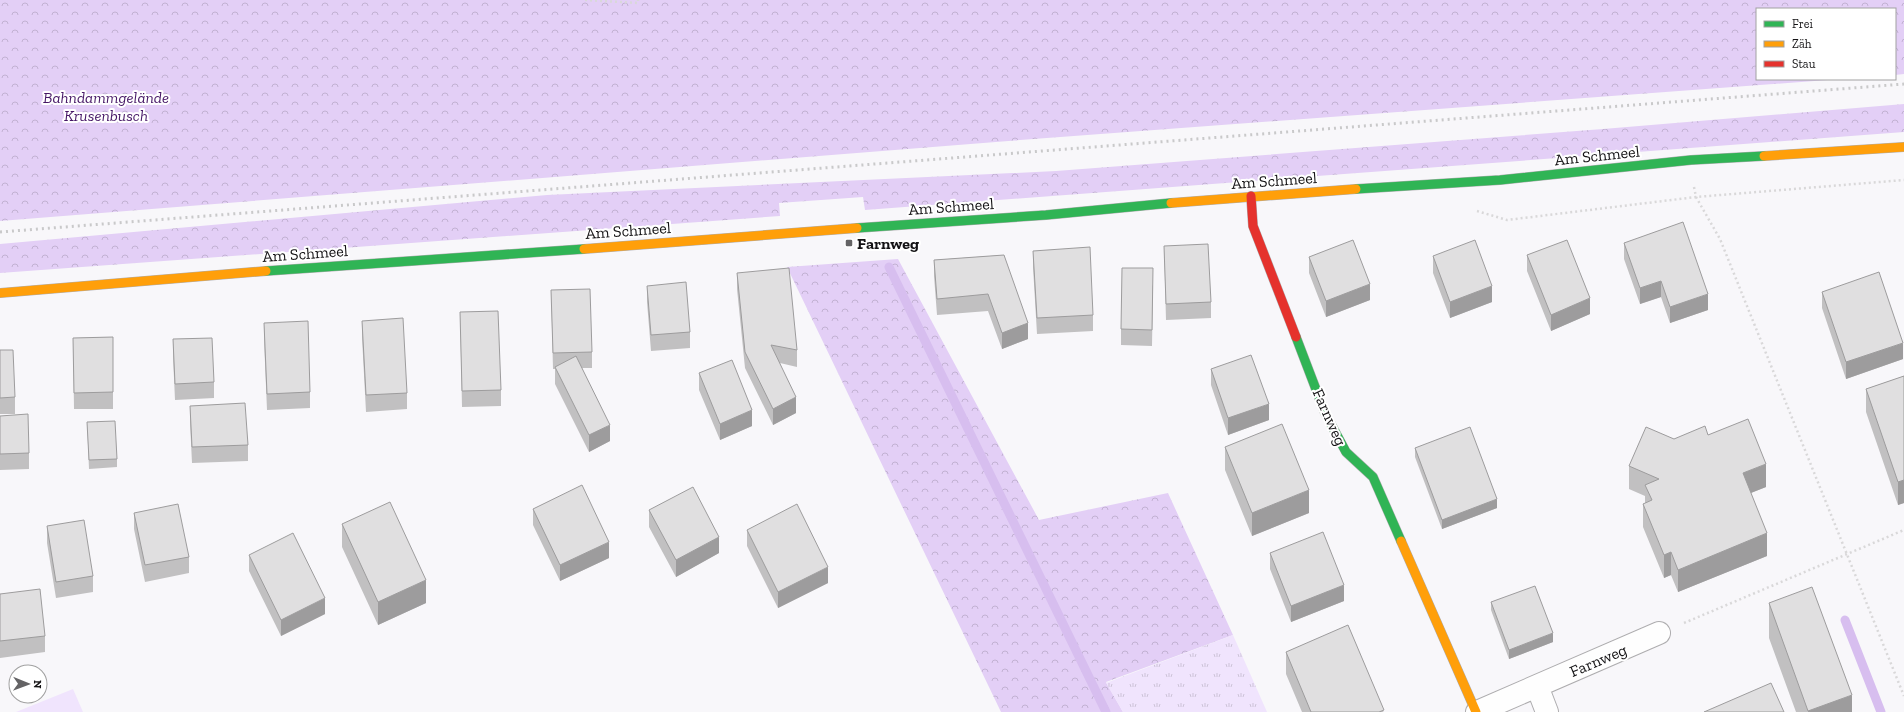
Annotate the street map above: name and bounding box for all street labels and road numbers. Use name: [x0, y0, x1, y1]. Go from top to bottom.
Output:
street label: Am Schmeel: [1553, 142, 1641, 169]
street label: Am Schmeel: [1231, 168, 1317, 193]
street label: Am Schmeel: [908, 194, 994, 219]
street label: Am Schmeel: [585, 218, 671, 243]
street label: Am Schmeel: [262, 241, 348, 266]
street label: Farnweg: [1309, 386, 1351, 449]
street label: Farnweg: [1567, 640, 1630, 681]

